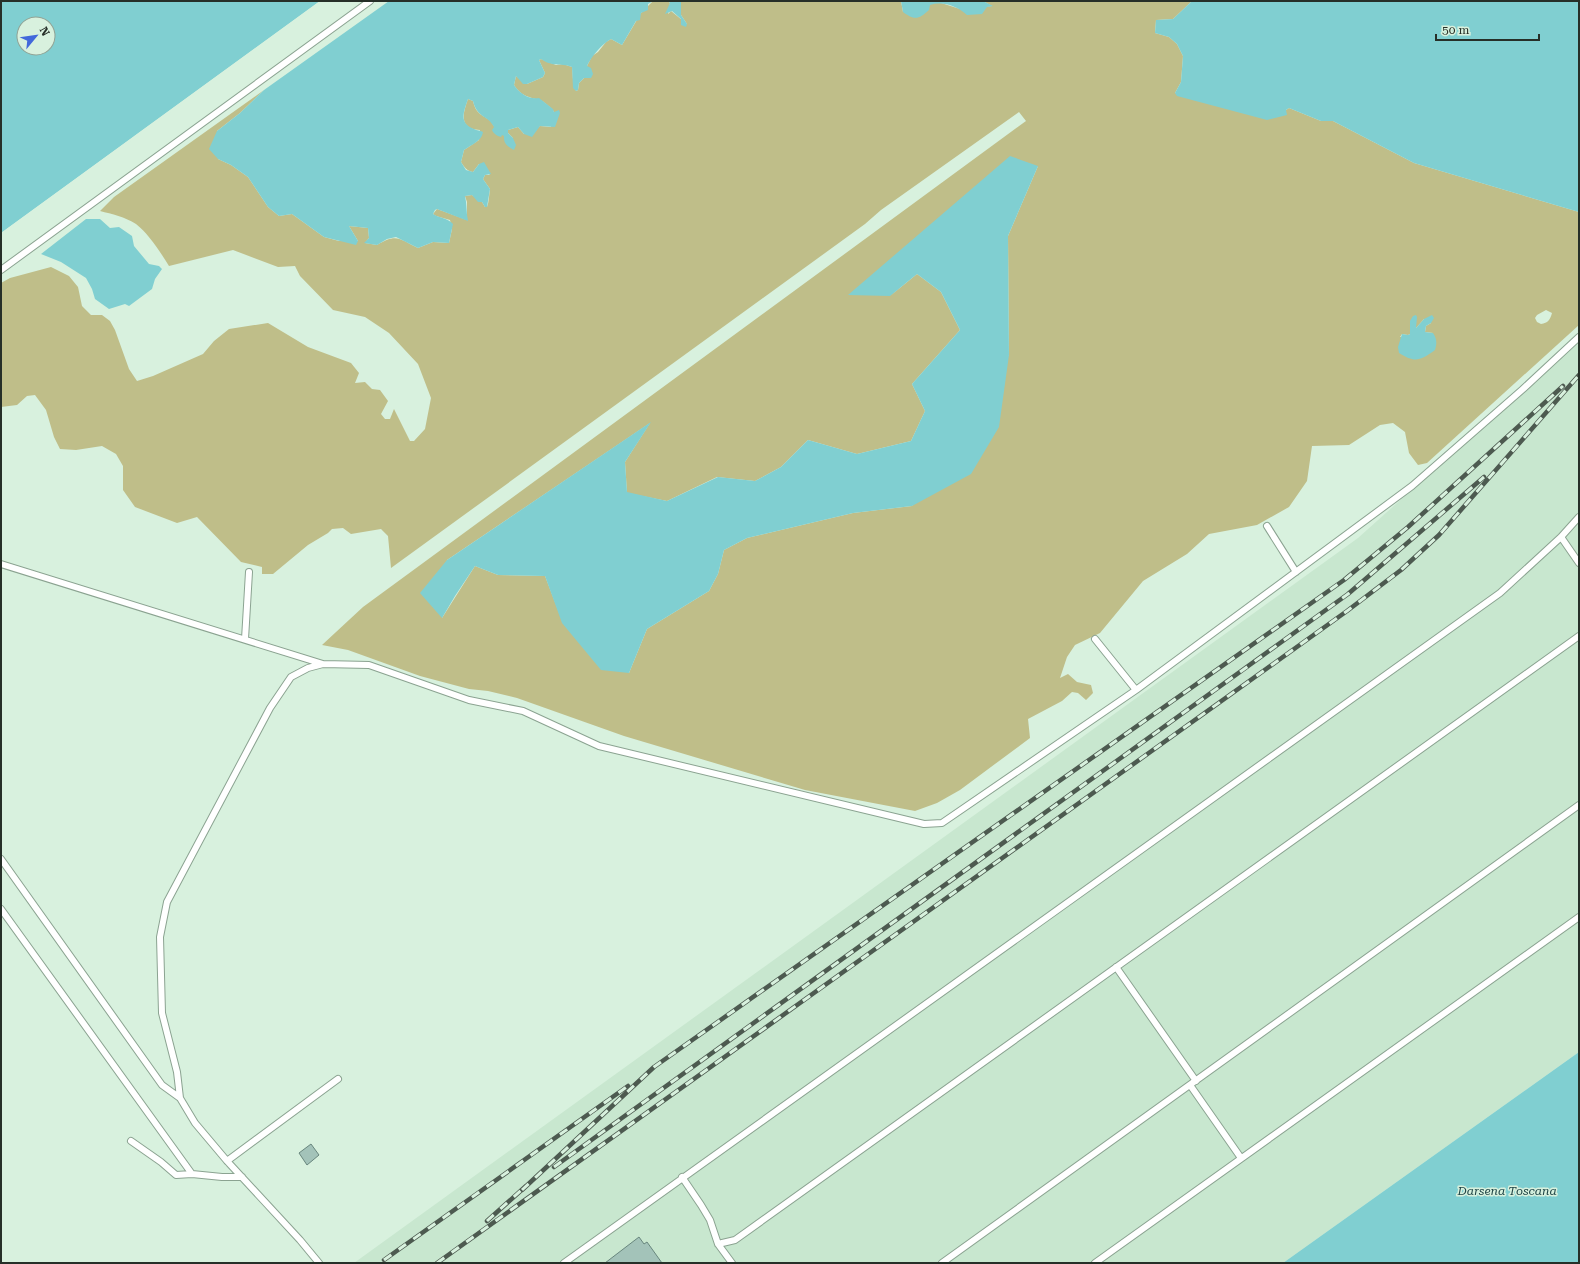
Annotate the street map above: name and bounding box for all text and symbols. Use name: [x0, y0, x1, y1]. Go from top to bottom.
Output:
north arrow: [16, 16, 56, 56]
scale bar: [1436, 16, 1539, 42]
text: 50 m: [1442, 23, 1469, 37]
text: N: [37, 25, 52, 39]
water label: Darsena Toscana: [1456, 1184, 1557, 1198]

